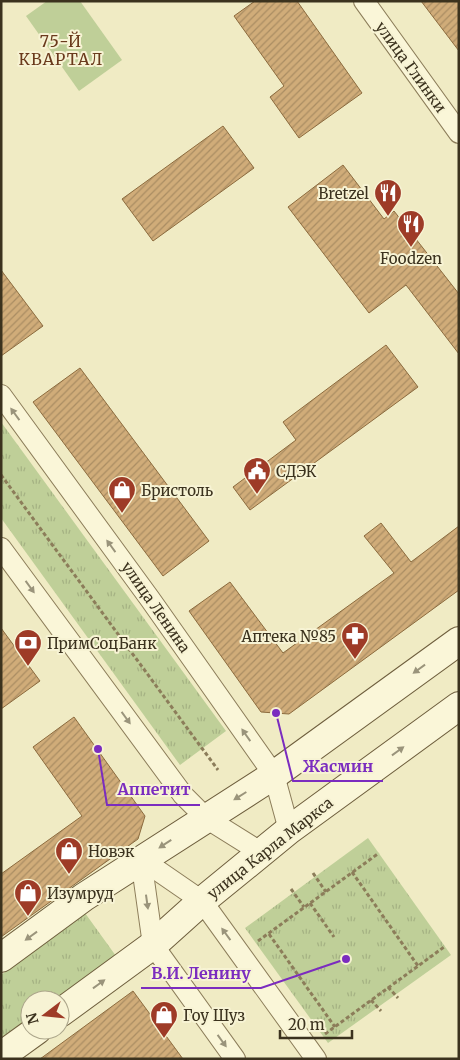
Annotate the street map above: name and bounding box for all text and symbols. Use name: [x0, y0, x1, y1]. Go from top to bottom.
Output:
street label: улица Глинки: [372, 18, 450, 116]
district label: 75-Й КВАРТАЛ: [18, 31, 104, 69]
restaurant icon: Bretzel: [373, 178, 403, 217]
place label: Bretzel: [318, 184, 369, 203]
restaurant icon: Foodzen: [396, 209, 426, 248]
place label: Foodzen: [380, 249, 442, 268]
one-way arrow: [10, 408, 21, 421]
public building icon: СДЭК: [242, 456, 272, 495]
place label: СДЭК: [276, 462, 317, 481]
shop icon: Бристоль: [107, 475, 137, 514]
place label: Бристоль: [141, 481, 213, 500]
one-way arrow: [106, 539, 116, 552]
street label: улица Ленина: [118, 558, 194, 656]
one-way arrow: [25, 580, 35, 594]
pharmacy icon: Аптека №85: [340, 621, 370, 660]
place label: Аптека №85: [241, 627, 336, 646]
bank icon: ПримСоцБанк: [13, 628, 43, 667]
place label: ПримСоцБанк: [47, 634, 157, 653]
one-way arrow: [413, 664, 426, 675]
one-way arrow: [121, 711, 132, 724]
one-way arrow: [241, 728, 251, 742]
one-way arrow: [391, 745, 404, 756]
callout: Жасмин: [293, 750, 383, 781]
text: Жасмин: [303, 756, 373, 776]
callout: Аппетит: [107, 774, 200, 805]
text: Аппетит: [116, 779, 191, 799]
one-way arrow: [233, 792, 247, 801]
street label: улица Карла Маркса: [203, 793, 337, 903]
shop icon: Новэк: [54, 836, 84, 875]
one-way arrow: [159, 839, 172, 849]
place label: Новэк: [88, 842, 135, 861]
shop icon: Изумруд: [13, 878, 43, 917]
place label: Изумруд: [47, 884, 114, 903]
one-way arrow: [143, 894, 151, 910]
one-way arrow: [221, 927, 231, 941]
one-way arrow: [25, 930, 38, 941]
callout: В.И. Ленину: [141, 957, 261, 988]
text: В.И. Ленину: [151, 963, 251, 983]
one-way arrow: [92, 979, 105, 990]
north arrow: [20, 990, 70, 1040]
shop icon: Гоу Шуз: [149, 1000, 179, 1039]
place label: Гоу Шуз: [183, 1006, 245, 1025]
scale bar: [280, 1008, 352, 1040]
text: N: [22, 1011, 43, 1026]
text: 20 m: [288, 1015, 325, 1034]
one-way arrow: [217, 1034, 227, 1048]

